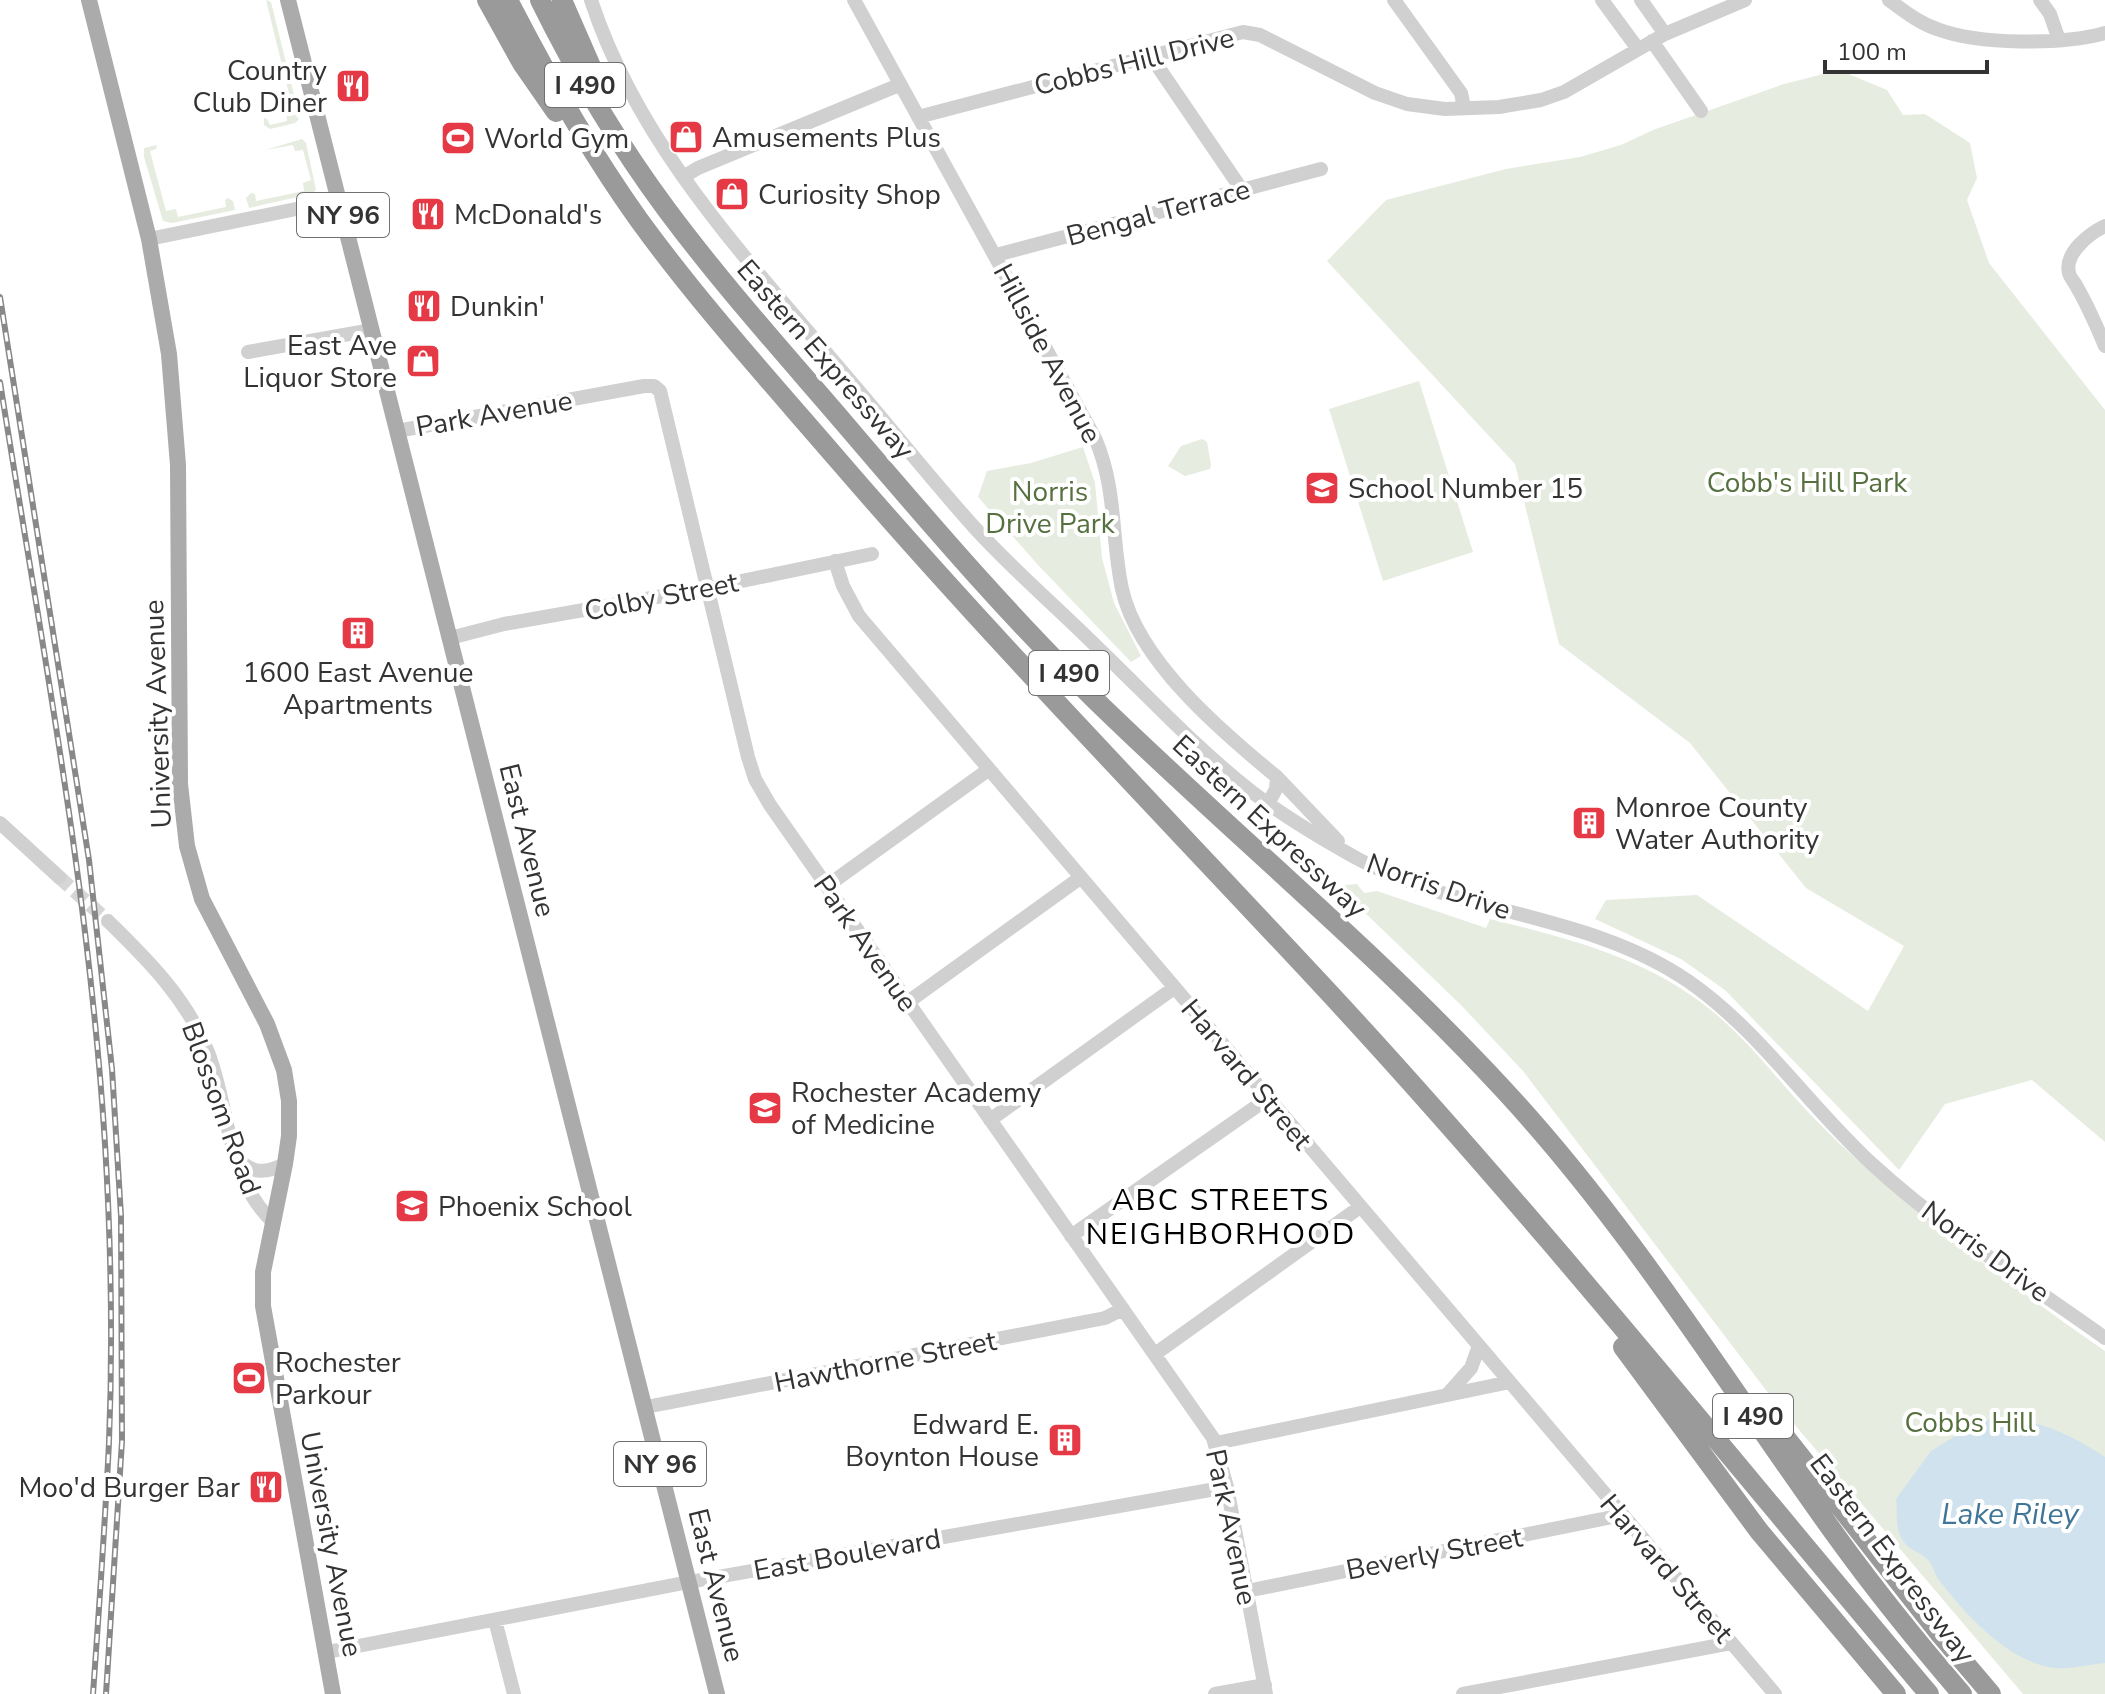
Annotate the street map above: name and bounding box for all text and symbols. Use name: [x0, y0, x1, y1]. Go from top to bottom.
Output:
street label: Cobbs Hill Drive: [1030, 19, 1238, 105]
scale bar: [1825, 24, 1987, 74]
text: 100 m: [1837, 36, 1907, 68]
place label: Country Club Diner: [193, 52, 328, 122]
road number: I 490: [545, 63, 625, 107]
restaurant icon: Country Club Diner: [334, 67, 372, 105]
shop icon: Amusements Plus: [667, 118, 705, 156]
sports icon: World Gym: [439, 119, 477, 157]
place label: Amusements Plus: [712, 119, 941, 157]
place label: World Gym: [484, 120, 629, 158]
street label: Bengal Terrace: [1062, 170, 1254, 256]
shop icon: Curiosity Shop: [713, 175, 751, 213]
place label: Curiosity Shop: [758, 176, 941, 214]
road number: NY 96: [297, 193, 389, 237]
restaurant icon: McDonald's: [409, 195, 447, 233]
place label: McDonald's: [454, 196, 602, 234]
street label: Eastern Expressway: [728, 252, 923, 468]
street label: Hillside Avenue: [984, 257, 1110, 450]
restaurant icon: Dunkin': [405, 287, 443, 325]
place label: Dunkin': [450, 288, 545, 326]
place label: East Ave Liquor Store: [243, 327, 397, 397]
shop icon: East Ave Liquor Store: [404, 342, 442, 380]
street label: Park Avenue: [413, 382, 575, 446]
park label: Cobb's Hill Park: [1707, 464, 1908, 502]
school or university icon: School Number 15: [1303, 469, 1341, 507]
place label: School Number 15: [1348, 470, 1583, 508]
park label: Norris Drive Park: [985, 473, 1116, 543]
street label: Colby Street: [581, 563, 741, 630]
street label: University Avenue: [135, 599, 181, 829]
building icon: 1600 East Avenue Apartments: [339, 614, 377, 652]
road number: I 490: [1029, 651, 1109, 695]
place label: 1600 East Avenue Apartments: [243, 654, 473, 724]
street label: Eastern Expressway: [1164, 727, 1375, 927]
street label: East Avenue: [490, 760, 564, 921]
place label: Monroe County Water Authority: [1615, 789, 1820, 859]
building icon: Monroe County Water Authority: [1570, 804, 1608, 842]
street label: Norris Drive: [1362, 845, 1516, 929]
street label: Park Avenue: [804, 868, 926, 1019]
street label: Harvard Street: [1172, 991, 1321, 1158]
street label: Blossom Road: [172, 1017, 270, 1200]
place label: Rochester Academy of Medicine: [791, 1074, 1042, 1144]
school or university icon: Rochester Academy of Medicine: [746, 1089, 784, 1127]
district label: ABC STREETS NEIGHBORHOOD: [1086, 1180, 1356, 1255]
school or university icon: Phoenix School: [393, 1187, 431, 1225]
place label: Phoenix School: [438, 1188, 633, 1226]
street label: Norris Drive: [1914, 1192, 2057, 1311]
street label: Hawthorne Street: [771, 1322, 1000, 1402]
place label: Rochester Parkour: [275, 1344, 401, 1414]
sports icon: Rochester Parkour: [230, 1359, 268, 1397]
road number: I 490: [1713, 1394, 1793, 1438]
park label: Cobbs Hill: [1904, 1404, 2036, 1442]
place label: Edward E. Boynton House: [845, 1406, 1039, 1476]
building icon: Edward E. Boynton House: [1046, 1421, 1084, 1459]
street label: University Avenue: [291, 1428, 371, 1660]
road number: NY 96: [614, 1442, 706, 1486]
street label: Park Avenue: [1196, 1446, 1266, 1609]
street label: Eastern Expressway: [1801, 1446, 1984, 1672]
restaurant icon: Moo'd Burger Bar: [247, 1468, 285, 1506]
place label: Moo'd Burger Bar: [18, 1469, 240, 1507]
street label: Harvard Street: [1591, 1486, 1742, 1651]
water label: Lake Riley: [1941, 1494, 2080, 1535]
street label: East Avenue: [679, 1505, 753, 1666]
street label: Beverly Street: [1343, 1518, 1526, 1590]
street label: East Boulevard: [751, 1520, 944, 1590]

